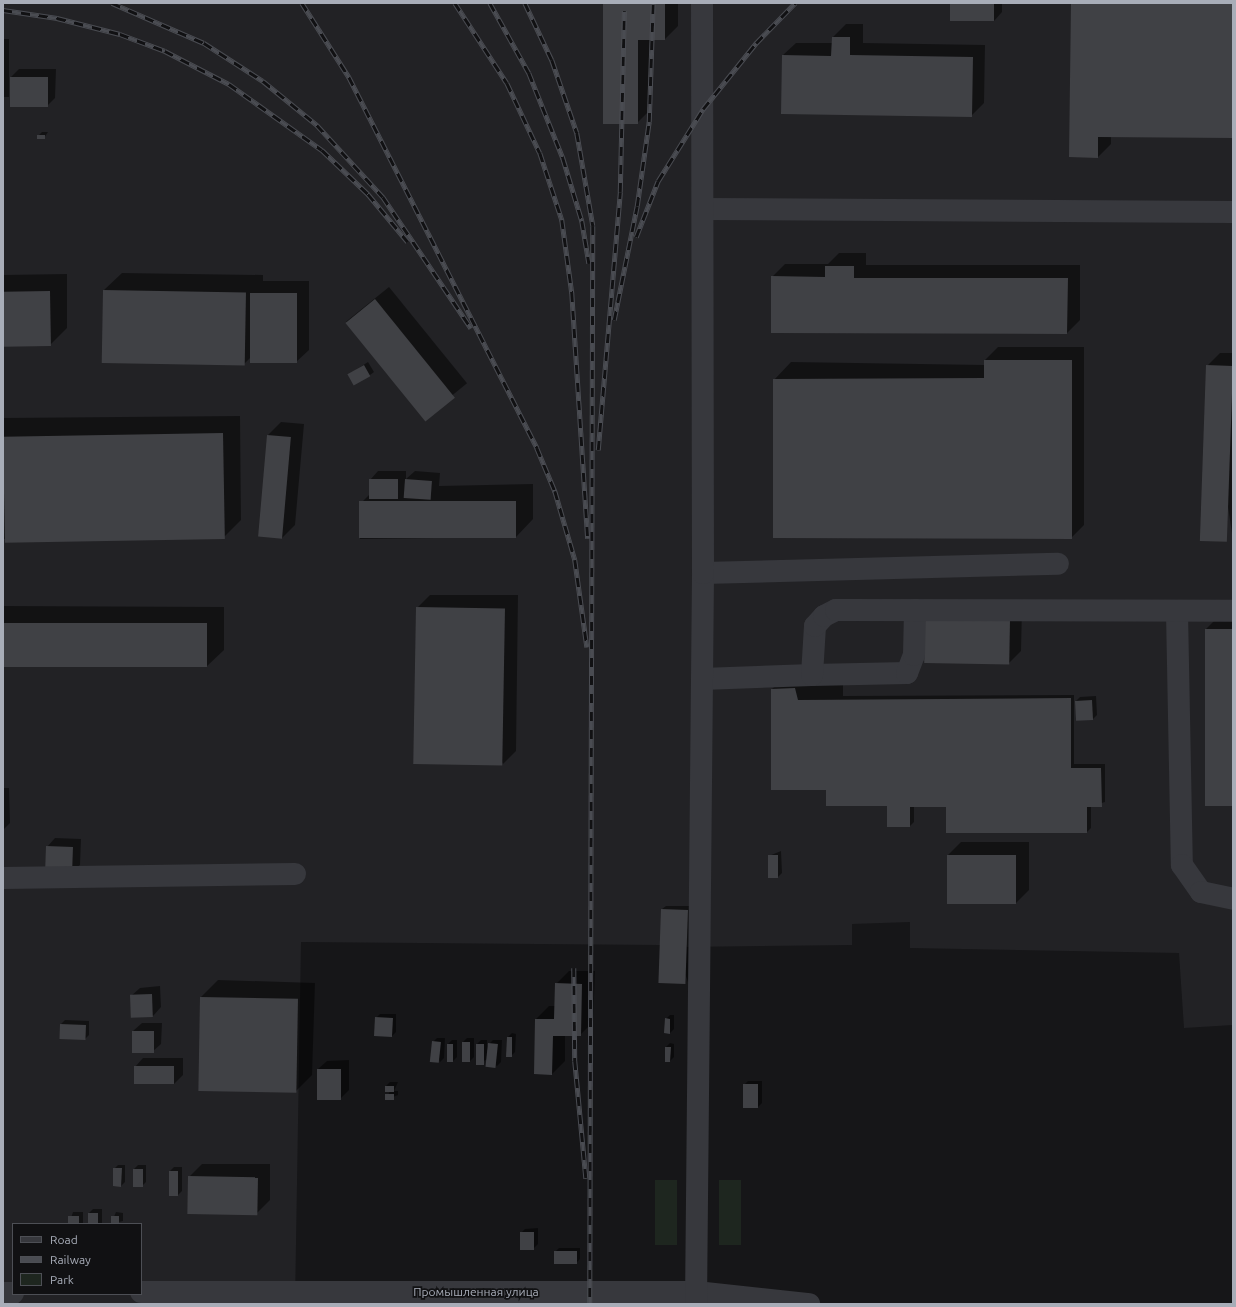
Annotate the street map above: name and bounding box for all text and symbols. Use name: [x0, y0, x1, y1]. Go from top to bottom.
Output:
legend: [12, 1223, 142, 1295]
text: Road: [50, 1233, 78, 1246]
text: Railway: [50, 1253, 91, 1266]
text: Park: [50, 1273, 74, 1286]
street label: Промышленная улица: [413, 1285, 539, 1299]

